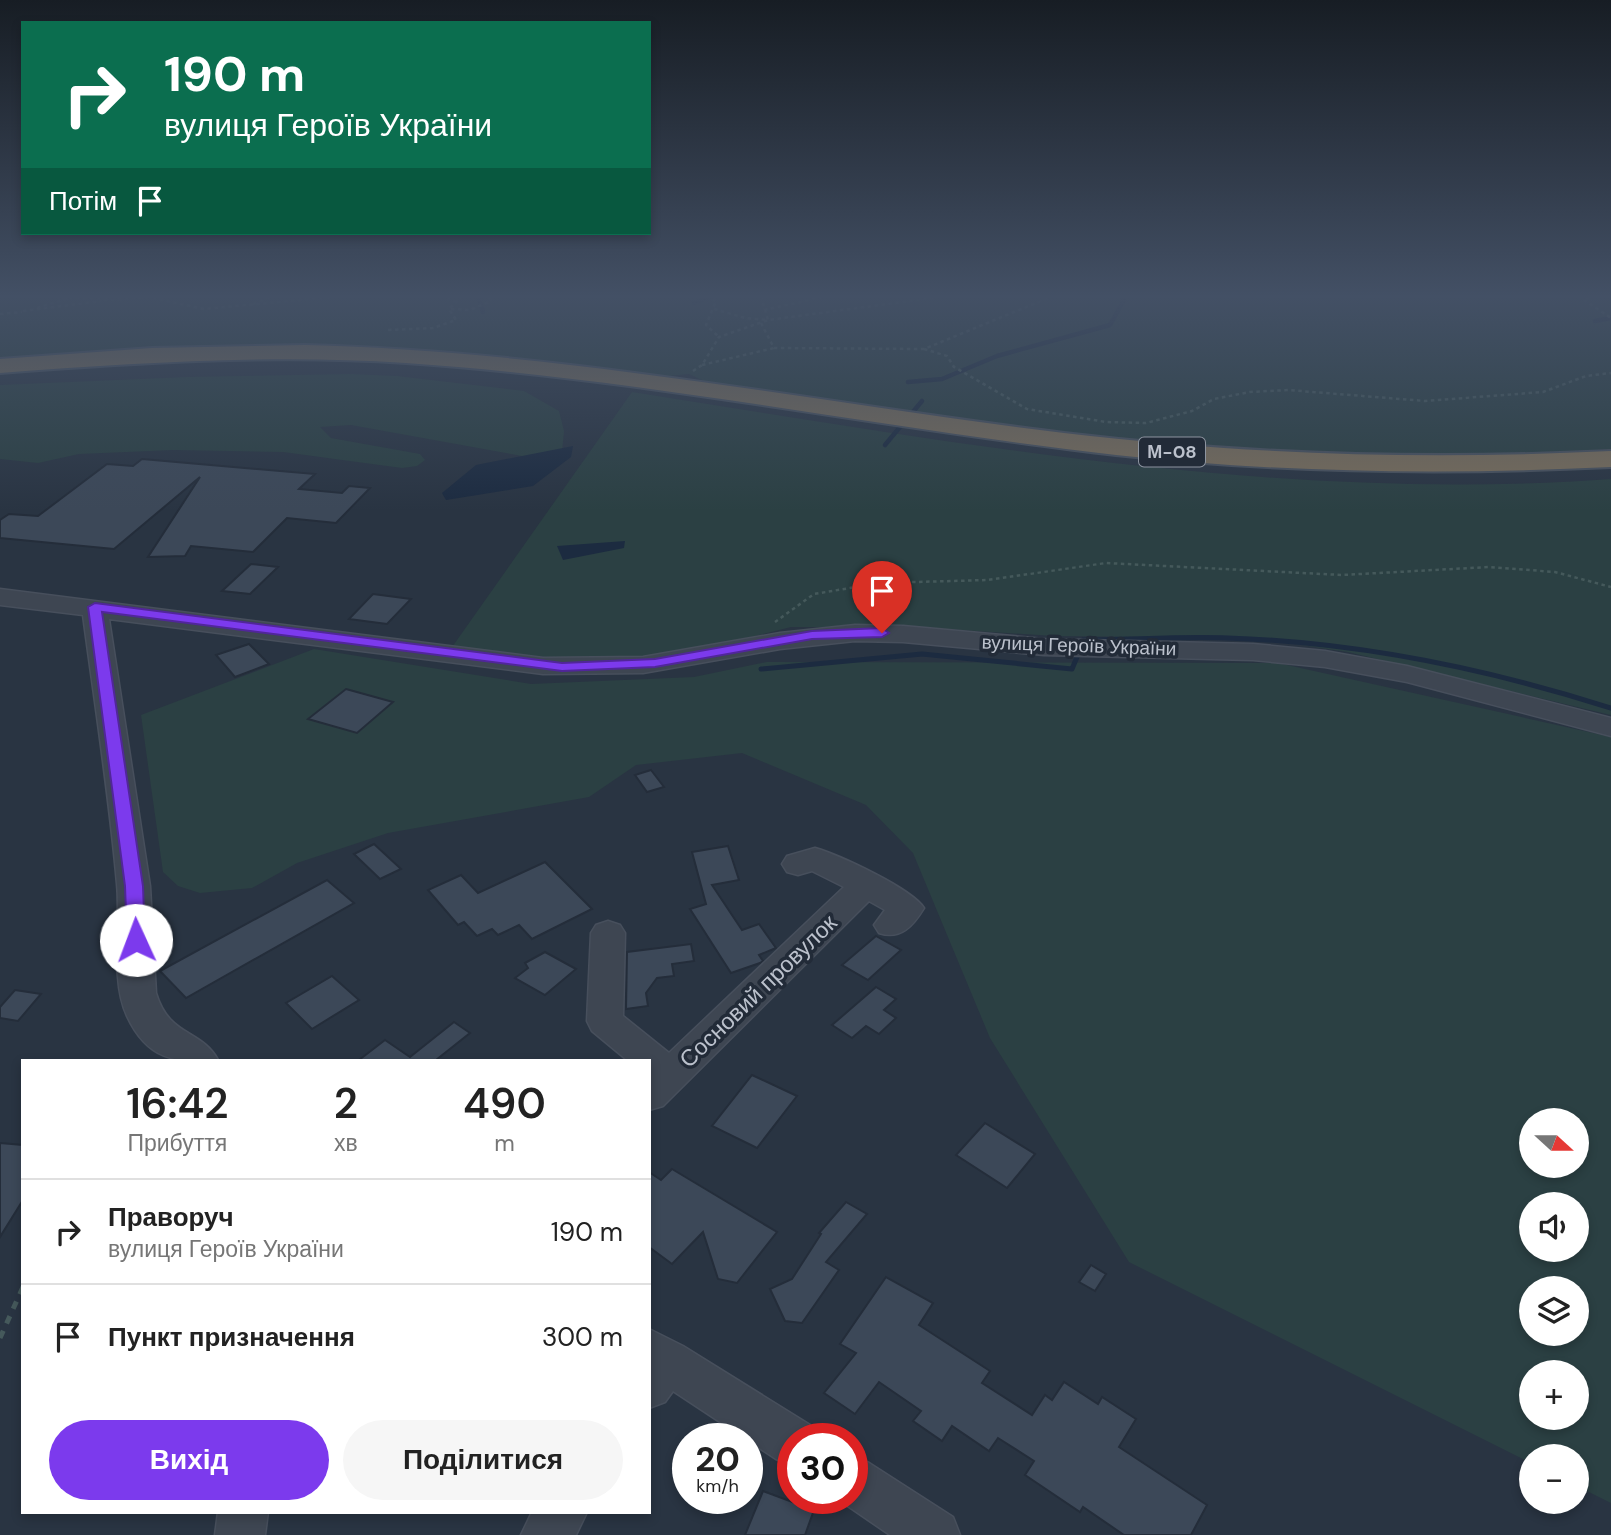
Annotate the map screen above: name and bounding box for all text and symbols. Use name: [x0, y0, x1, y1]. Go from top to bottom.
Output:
text: 190 m: [164, 42, 305, 106]
icon: right: [49, 49, 140, 140]
text: вулиця Героїв України: [164, 104, 492, 146]
icon: arrive: [131, 182, 169, 220]
text: Потім: [49, 184, 117, 218]
road number: М-08: [1139, 438, 1205, 466]
pin: [852, 561, 912, 633]
icon: arrive: [863, 572, 901, 610]
street label: вулиця Героїв України: [981, 630, 1177, 661]
position arrow: [99, 903, 173, 977]
street label: Сосновий провулок: [673, 907, 844, 1074]
text: 16:42: [126, 1076, 228, 1131]
text: 2: [334, 1076, 358, 1131]
text: 490: [463, 1076, 546, 1131]
north arrow: [1519, 1108, 1589, 1178]
map controls: [1519, 1108, 1589, 1514]
text: Прибуття: [127, 1128, 227, 1158]
text: хв: [334, 1128, 358, 1158]
text: m: [494, 1128, 515, 1158]
button: sound: [1519, 1192, 1589, 1262]
text: Праворуч: [108, 1200, 234, 1234]
icon: right: [49, 1213, 87, 1251]
text: 190 m: [551, 1215, 623, 1249]
text: вулиця Героїв України: [108, 1234, 344, 1264]
button: layers: [1519, 1276, 1589, 1346]
icon: arrive: [49, 1318, 87, 1356]
text: Пункт призначення: [108, 1320, 355, 1354]
text: 300 m: [542, 1320, 623, 1354]
button: +: [1519, 1360, 1589, 1430]
button: Вихід: [49, 1420, 329, 1500]
button: Поділитися: [343, 1420, 623, 1500]
speed limit sign: 30: [777, 1423, 868, 1514]
text: 20: [695, 1436, 740, 1482]
button: −: [1519, 1444, 1589, 1514]
text: km/h: [696, 1474, 739, 1498]

